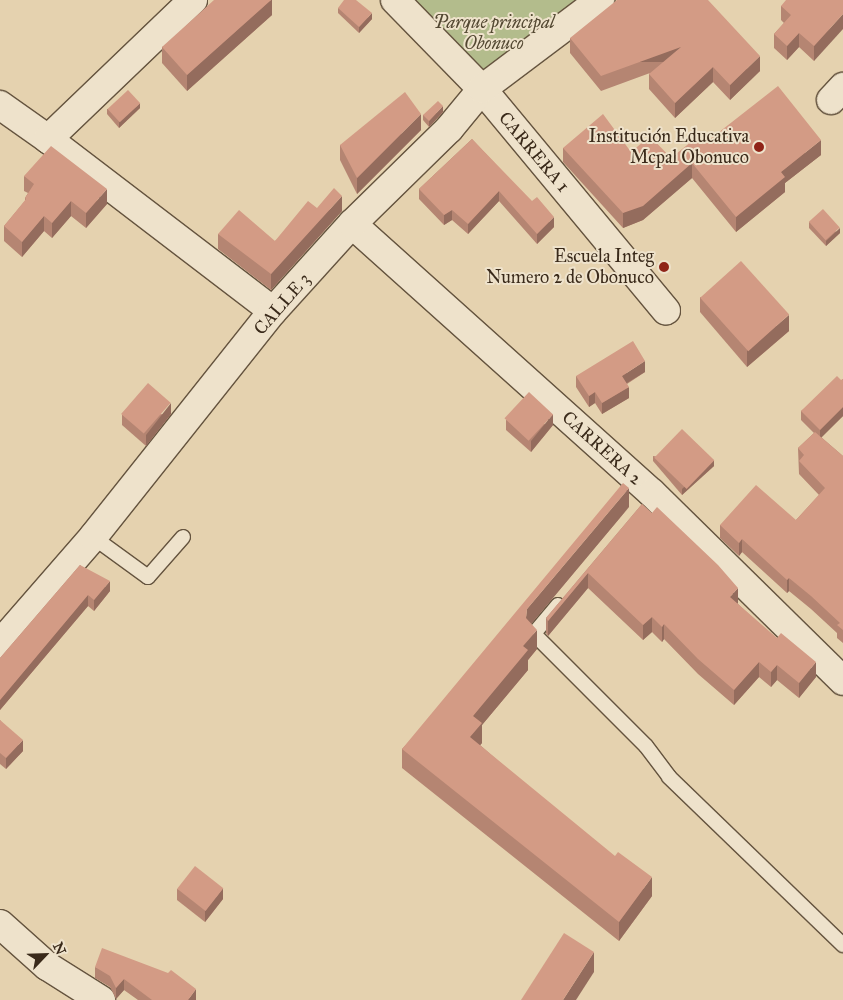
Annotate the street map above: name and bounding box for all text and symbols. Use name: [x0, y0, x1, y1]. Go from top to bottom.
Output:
park label: Parque principal Obonuco: [433, 12, 555, 54]
street label: CARRERA 1: [494, 107, 574, 197]
place label: Institución Educativa Mcpal Obonuco: [588, 126, 749, 168]
marker: Institución Educativa Mcpal Obonuco: [753, 141, 765, 153]
place label: Escuela Integ Numero 2 de Obonuco: [486, 246, 654, 288]
marker: Escuela Integ Numero 2 de Obonuco: [658, 261, 670, 273]
street label: CALLE 3: [249, 269, 315, 339]
street label: CARRERA 2: [558, 406, 646, 490]
north arrow: [20, 930, 70, 980]
text: N: [49, 940, 69, 958]

